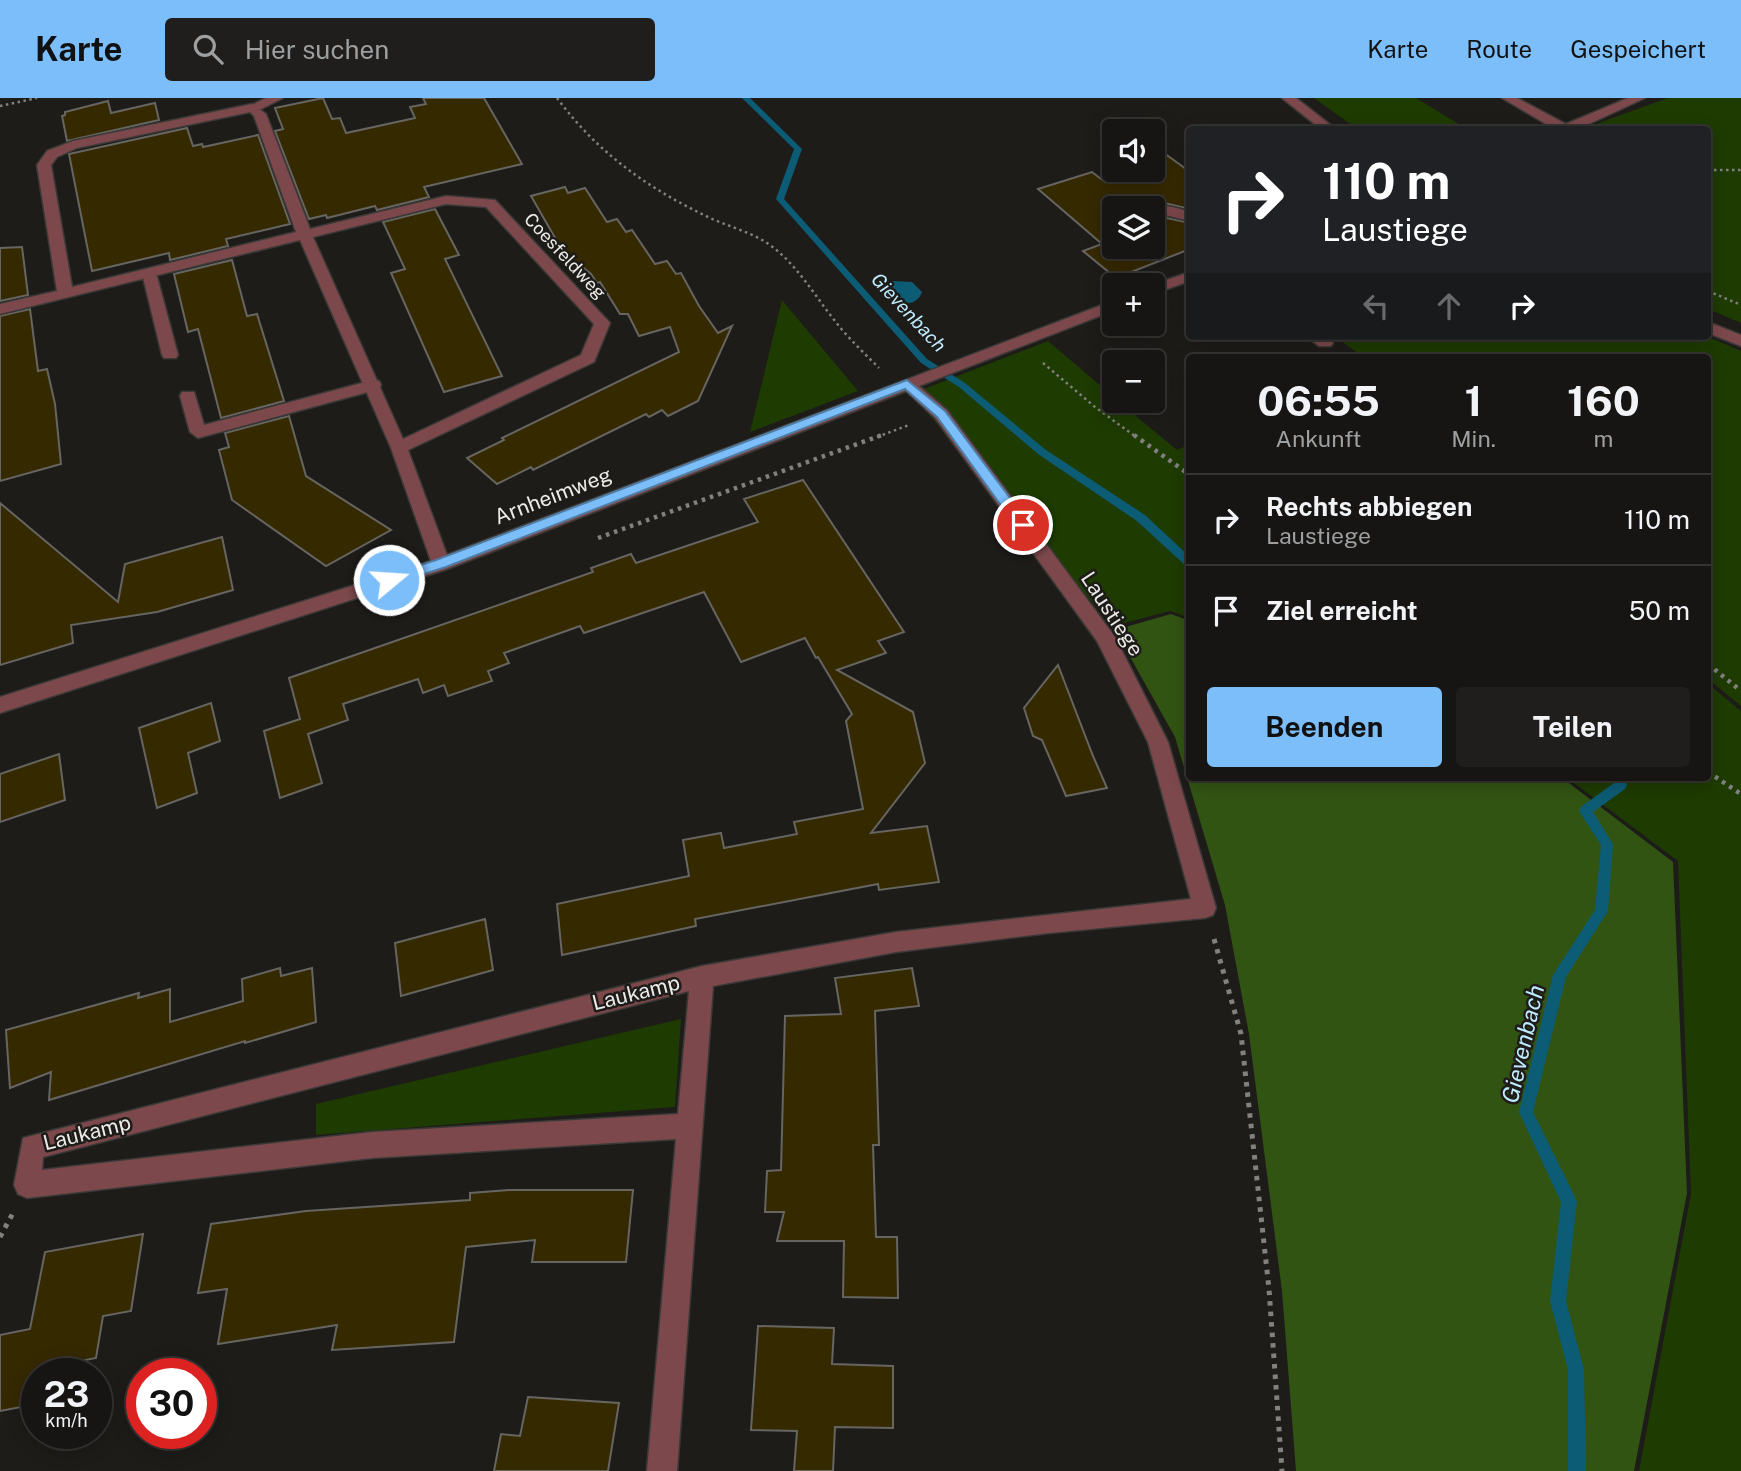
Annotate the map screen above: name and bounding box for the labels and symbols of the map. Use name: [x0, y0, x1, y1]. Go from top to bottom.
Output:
street label: Coesfeldweg: [520, 208, 611, 303]
water label: Gievenbach: [867, 268, 951, 356]
street label: Arnheimweg: [491, 462, 615, 529]
pin: [993, 495, 1053, 555]
position arrow: [352, 543, 426, 617]
street label: Laustiege: [1076, 567, 1149, 661]
street label: Laukamp: [589, 970, 682, 1015]
water label: Gievenbach: [1496, 982, 1549, 1106]
street label: Laukamp: [40, 1110, 133, 1155]
speed limit sign: 30: [126, 1358, 217, 1449]

